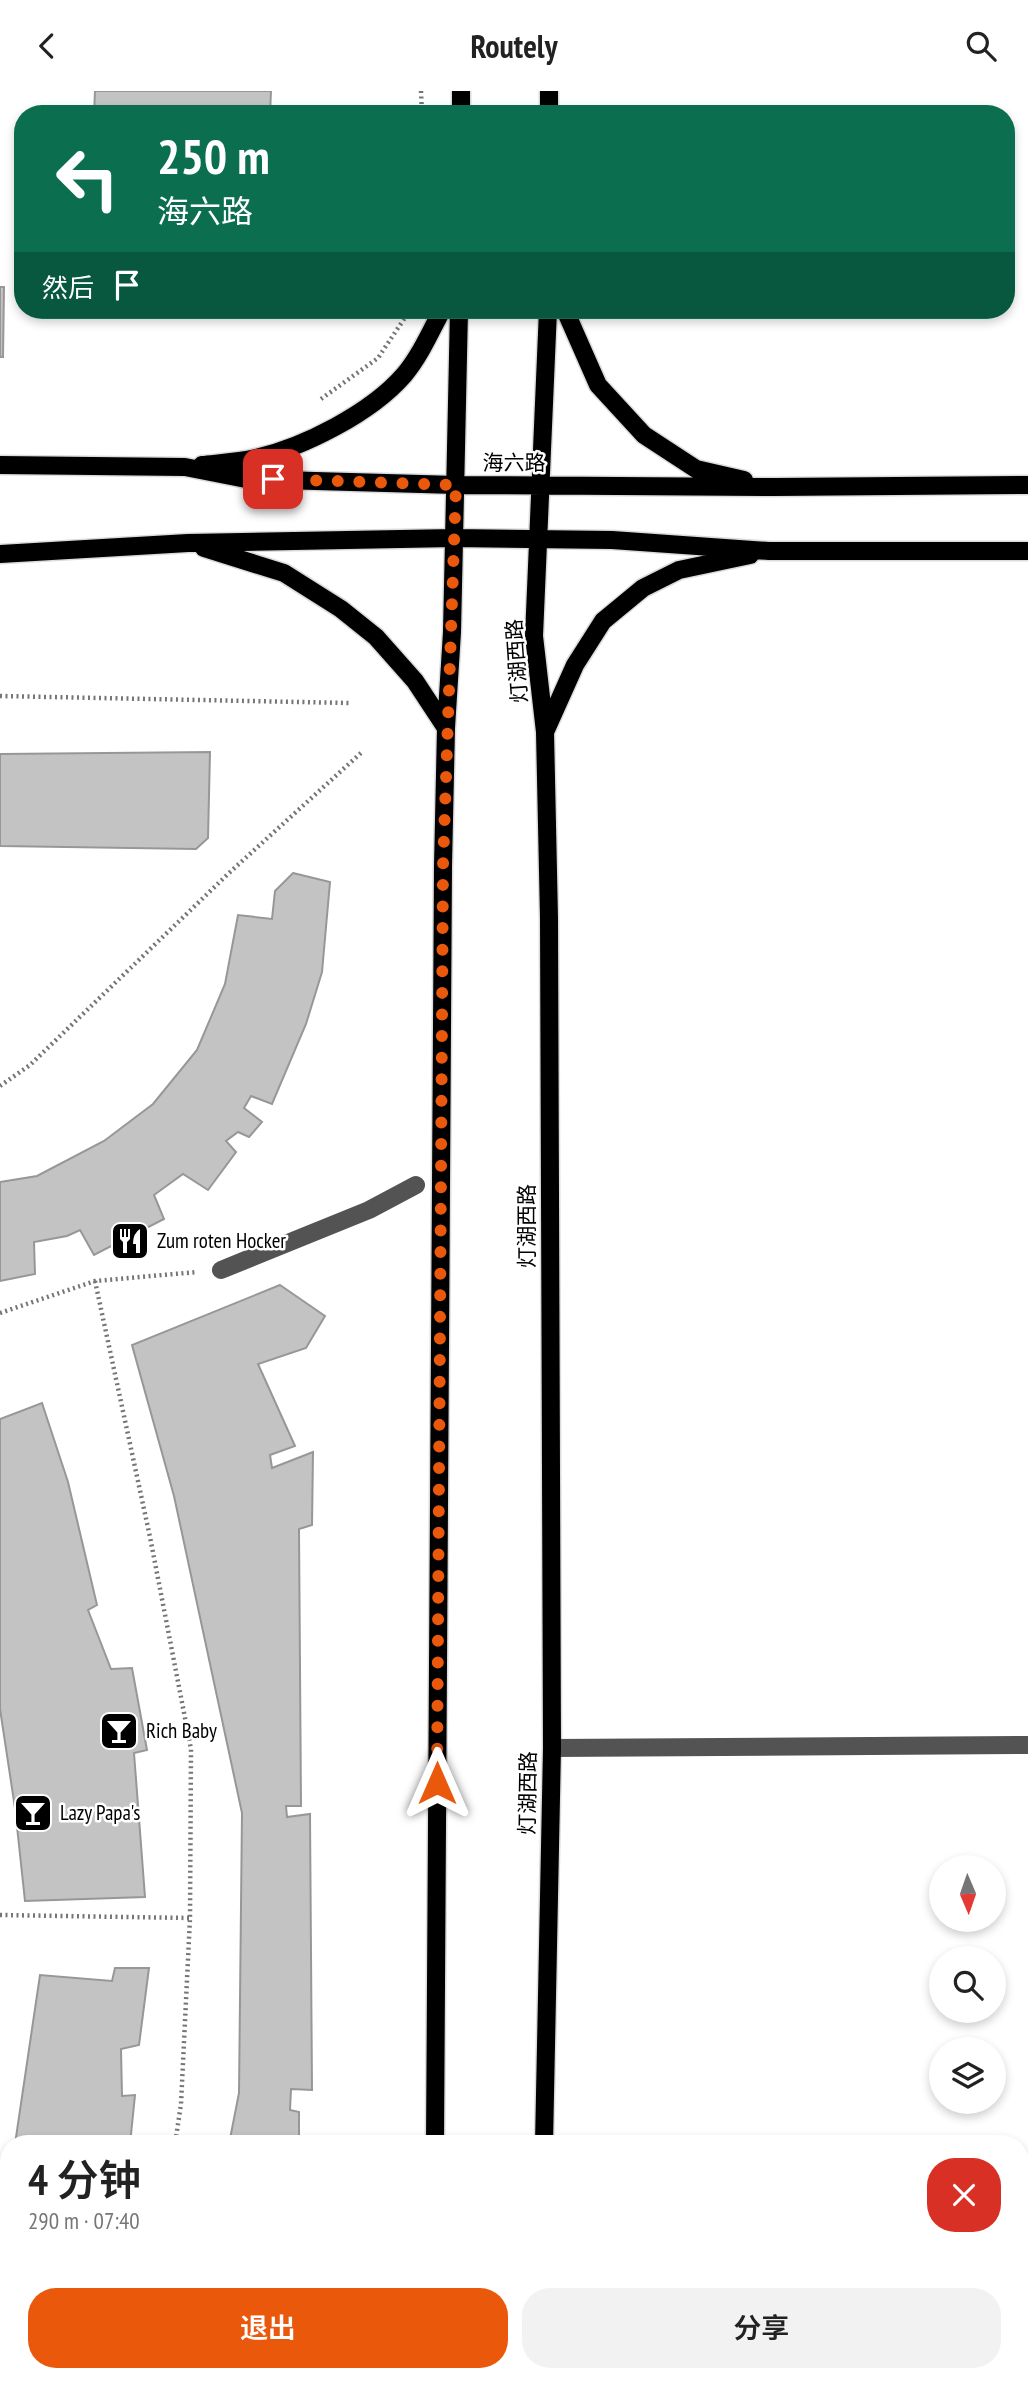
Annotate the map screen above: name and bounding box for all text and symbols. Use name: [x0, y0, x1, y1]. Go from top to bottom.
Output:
text: Routely: [471, 25, 557, 67]
icon: back: [28, 27, 66, 65]
icon: search: [962, 27, 1000, 65]
text: 250 m: [157, 124, 270, 188]
icon: left: [42, 133, 133, 224]
text: 海六路: [157, 190, 253, 232]
icon: arrive: [108, 266, 146, 304]
text: 然后: [42, 271, 94, 304]
pin: [243, 449, 303, 509]
street label: 海六路: [483, 449, 546, 476]
icon: arrive: [254, 460, 292, 498]
street label: 灯湖西路: [500, 618, 533, 704]
street label: 灯湖西路: [513, 1184, 540, 1268]
restaurant icon: Zum roten Hocker: [109, 1220, 151, 1262]
place label: Zum roten Hocker: [157, 1227, 286, 1254]
bar icon: Rich Baby: [98, 1710, 140, 1752]
place label: Rich Baby: [146, 1717, 217, 1744]
position arrow: [400, 1746, 474, 1820]
street label: 灯湖西路: [513, 1751, 542, 1835]
bar icon: Lazy Papa's: [12, 1792, 54, 1834]
place label: Lazy Papa's: [60, 1799, 140, 1826]
north arrow: [929, 1855, 1006, 1932]
map controls: [929, 1855, 1006, 2114]
button: search: [929, 1946, 1006, 2023]
button: layers: [929, 2037, 1006, 2114]
text: 4 分钟: [28, 2152, 141, 2207]
button: close: [927, 2158, 1001, 2232]
text: 290 m · 07:40: [28, 2206, 140, 2235]
button: 退出: [28, 2288, 508, 2368]
button: 分享: [522, 2288, 1001, 2368]

